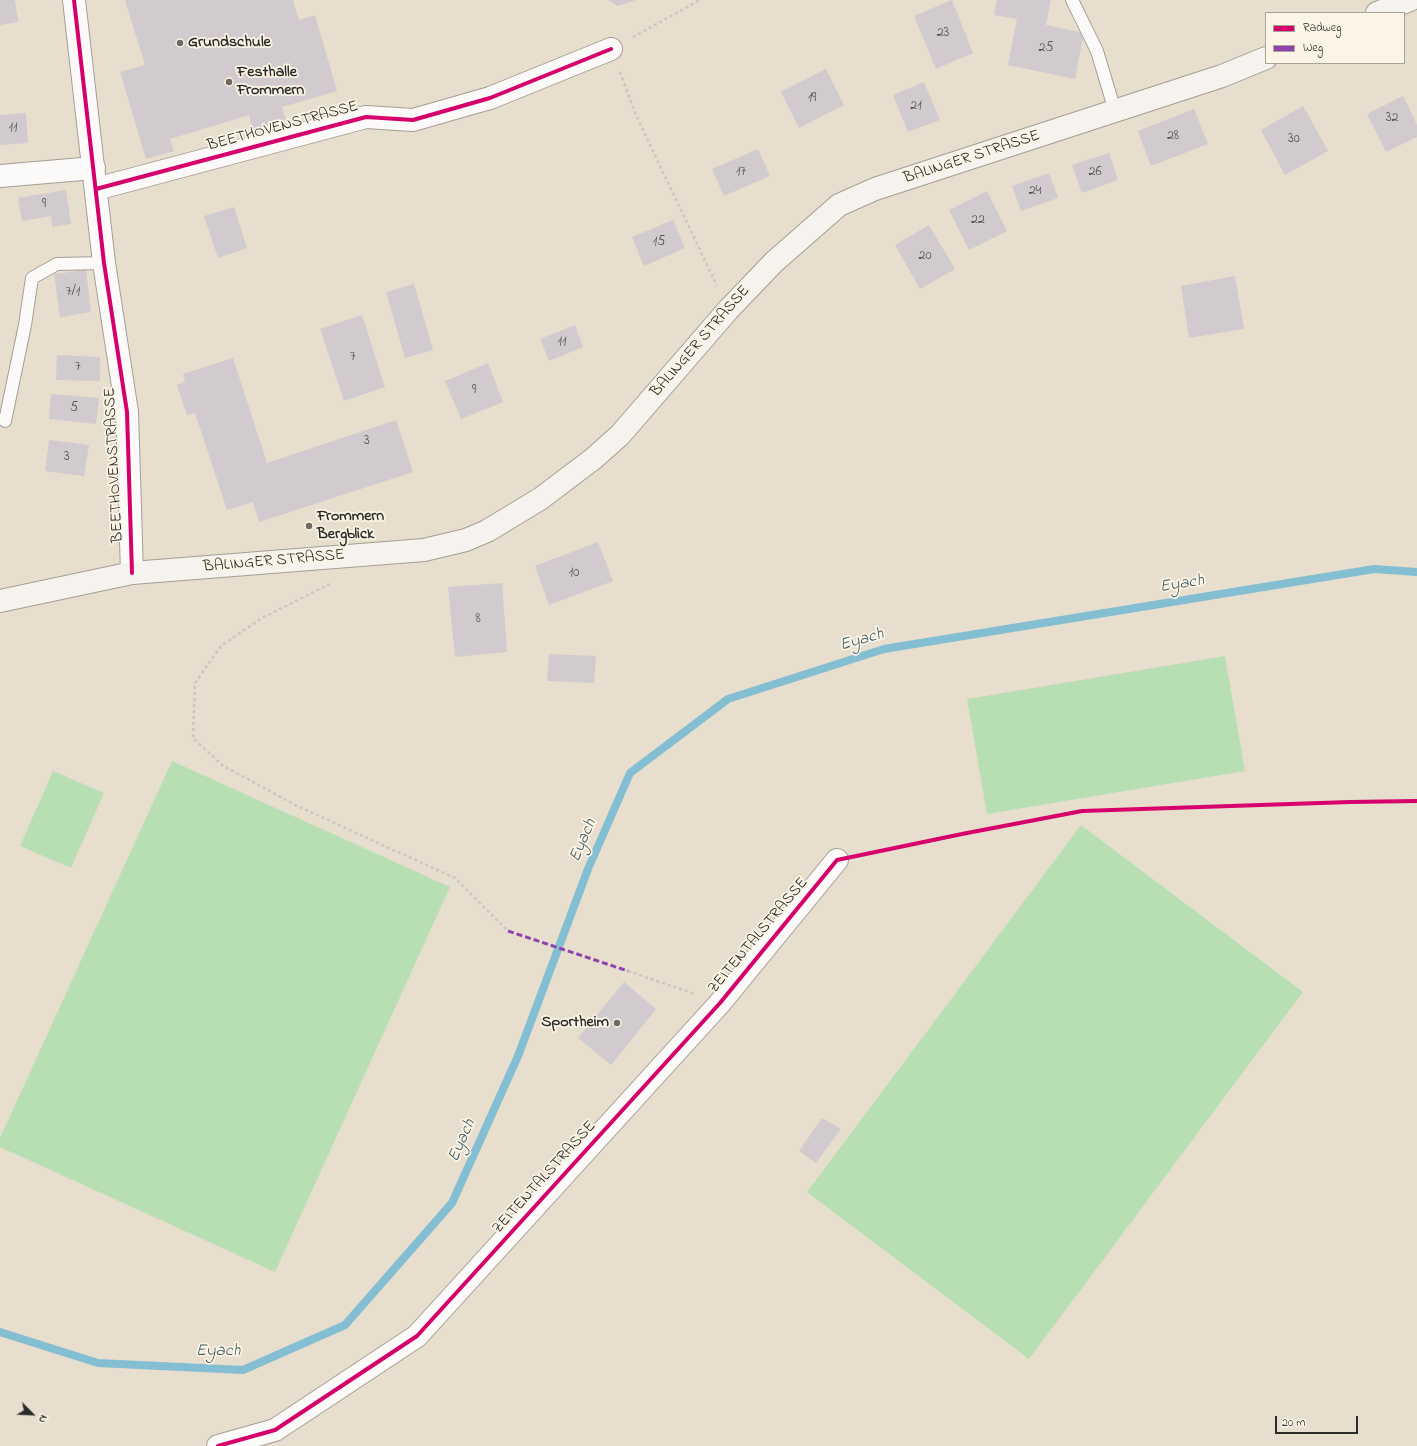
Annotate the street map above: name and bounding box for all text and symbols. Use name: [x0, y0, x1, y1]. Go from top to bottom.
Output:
legend: [1265, 12, 1405, 64]
text: Radweg: [1303, 19, 1342, 37]
house number: 23: [937, 26, 949, 42]
place label: Grundschule: [188, 33, 271, 53]
marker: Grundschule: [175, 38, 185, 48]
text: Weg: [1303, 39, 1323, 57]
house number: 25: [1039, 41, 1053, 57]
place label: Festhalle Frommern: [237, 63, 304, 101]
marker: Festhalle Frommern: [224, 77, 234, 87]
house number: 19: [808, 91, 816, 107]
street label: BEETHOVENSTRASSE: [205, 98, 361, 156]
house number: 21: [910, 99, 922, 115]
house number: 32: [1386, 111, 1398, 127]
house number: 11: [9, 121, 17, 137]
street label: BALINGER STRASSE: [901, 127, 1043, 189]
house number: 28: [1167, 129, 1179, 145]
house number: 30: [1288, 132, 1300, 148]
house number: 17: [736, 165, 746, 181]
house number: 26: [1088, 165, 1102, 181]
house number: 24: [1029, 184, 1041, 200]
house number: 9: [42, 197, 46, 213]
house number: 22: [971, 213, 985, 229]
house number: 15: [653, 235, 665, 251]
house number: 20: [918, 249, 932, 265]
street label: BALINGER STRASSE: [647, 282, 755, 402]
house number: 7/1: [66, 285, 80, 301]
house number: 11: [558, 335, 566, 351]
house number: 7: [350, 350, 356, 366]
house number: 7: [75, 360, 81, 376]
house number: 9: [472, 383, 476, 399]
street label: BEETHOVENSTRASSE: [101, 387, 129, 543]
house number: 5: [70, 401, 78, 417]
house number: 3: [364, 434, 370, 450]
house number: 3: [64, 450, 70, 466]
place label: Frommern Bergblick: [317, 507, 384, 545]
marker: Frommern Bergblick: [304, 521, 314, 531]
street label: BALINGER STRASSE: [202, 546, 346, 578]
house number: 10: [569, 566, 579, 582]
water label: Eyach: [1158, 571, 1206, 599]
house number: 8: [475, 612, 481, 628]
water label: Eyach: [838, 625, 886, 657]
water label: Eyach: [566, 817, 602, 865]
street label: ZEITENTALSTRASSE: [705, 874, 813, 998]
place label: Sportheim: [541, 1013, 609, 1033]
marker: Sportheim: [612, 1018, 622, 1028]
water label: Eyach: [445, 1116, 481, 1166]
street label: ZEITENTALSTRASSE: [489, 1117, 601, 1239]
water label: Eyach: [196, 1342, 240, 1362]
north arrow: [12, 1394, 52, 1434]
scale bar: [1277, 1408, 1360, 1434]
text: N: [34, 1412, 52, 1426]
text: 20 m: [1282, 1414, 1305, 1432]

